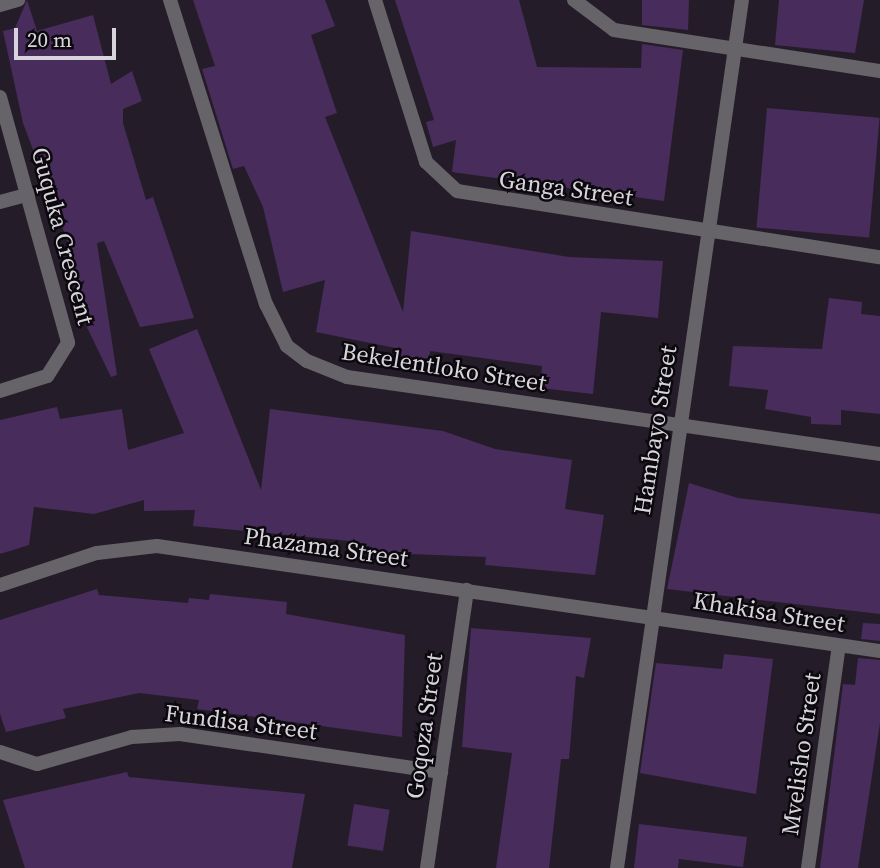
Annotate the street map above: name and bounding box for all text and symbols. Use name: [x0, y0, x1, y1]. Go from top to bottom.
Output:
scale bar: [18, 14, 119, 58]
text: 20 m: [27, 25, 72, 54]
street label: Guquka Crescent: [25, 144, 101, 328]
street label: Ganga Street: [497, 164, 635, 212]
street label: Bekelentloko Street: [340, 337, 548, 397]
street label: Hambayo Street: [627, 344, 683, 516]
street label: Phazama Street: [242, 521, 410, 573]
street label: Khakisa Street: [691, 586, 847, 638]
street label: Goqoza Street: [400, 651, 448, 801]
street label: Mvelisho Street: [775, 671, 827, 837]
street label: Fundisa Street: [163, 698, 319, 746]

